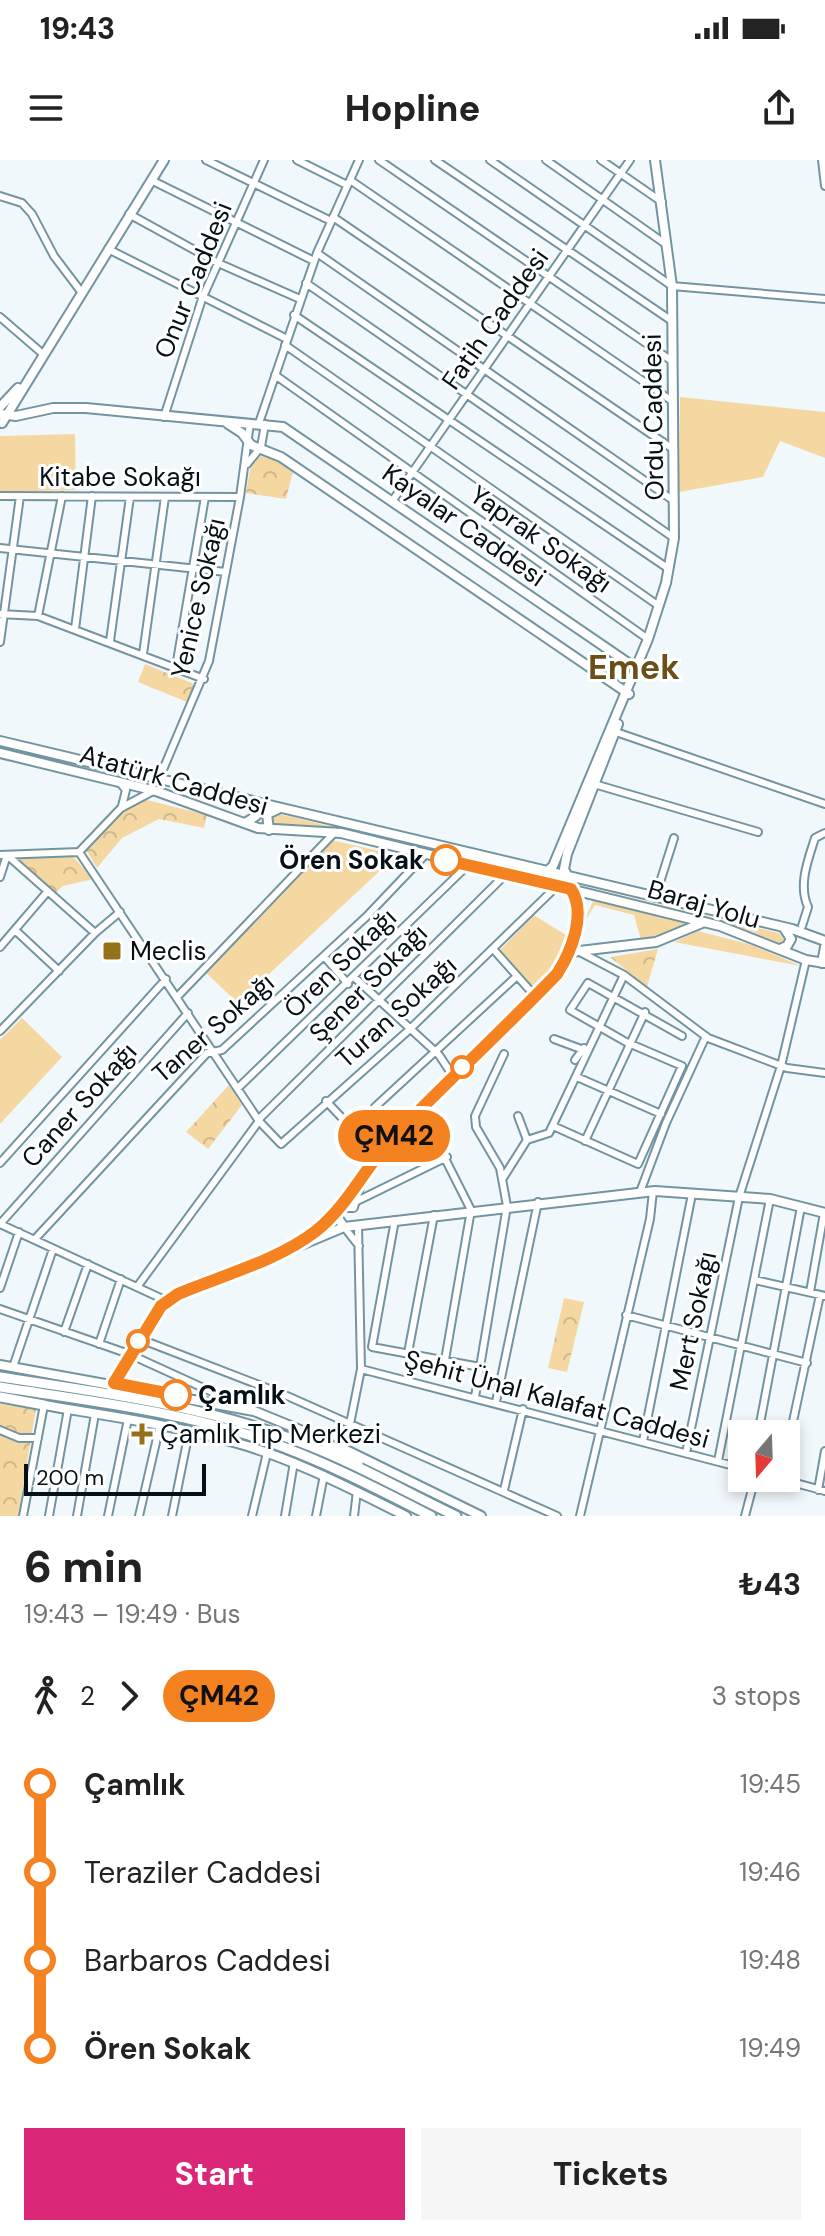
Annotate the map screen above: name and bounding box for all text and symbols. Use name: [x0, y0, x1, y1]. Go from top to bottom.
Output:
text: 19:43: [40, 9, 115, 48]
text: Hopline: [345, 85, 480, 132]
icon: menu: [24, 86, 68, 130]
icon: share: [757, 86, 801, 130]
street label: Onur Caddesi: [146, 197, 240, 363]
street label: Fatih Caddesi: [434, 242, 556, 396]
street label: Ordu Caddesi: [635, 333, 671, 501]
street label: Kayalar Caddesi: [376, 456, 552, 594]
street label: Kitabe Sokağı: [39, 460, 201, 494]
street label: Yaprak Sokağı: [464, 478, 618, 600]
street label: Yenice Sokağı: [163, 515, 233, 681]
district label: Emek: [588, 645, 680, 690]
street label: Atatürk Caddesi: [76, 737, 272, 823]
place label: Ören Sokak: [279, 843, 424, 877]
marker: Ören Sokak: [431, 845, 461, 875]
street label: Baraj Yolu: [644, 872, 764, 936]
street label: Ören Sokağı: [276, 901, 404, 1025]
street label: Şener Sokağı: [302, 917, 434, 1049]
place label: Meclis: [130, 934, 207, 968]
marker: Meclis: [101, 940, 123, 962]
street label: Turan Sokağı: [328, 949, 464, 1075]
street label: Taner Sokağı: [145, 966, 281, 1090]
street label: Caner Sokağı: [14, 1035, 144, 1175]
unlabelled marker: [451, 1056, 473, 1078]
line badge: ÇM42: [338, 1110, 450, 1162]
text: ÇM42: [354, 1117, 434, 1154]
street label: Mert Sokağı: [662, 1248, 724, 1394]
unlabelled marker: [127, 1330, 149, 1352]
street label: Şehit Ünal Kalafat Caddesi: [401, 1342, 713, 1456]
place label: Çamlık: [198, 1378, 286, 1412]
marker: Çamlık: [161, 1380, 191, 1410]
place label: Çamlık Tıp Merkezi: [160, 1417, 381, 1451]
north arrow: [728, 1420, 800, 1492]
map controls: [728, 1420, 800, 1492]
marker: Çamlık Tıp Merkezi: [131, 1423, 153, 1445]
scale bar: [24, 1460, 206, 1496]
text: 200 m: [36, 1463, 104, 1492]
text: 6 min: [24, 1538, 143, 1596]
text: ₺43: [739, 1565, 801, 1604]
text: 19:43 – 19:49 · Bus: [24, 1597, 240, 1631]
icon: walk: [24, 1674, 68, 1718]
icon: forward: [107, 1674, 151, 1718]
text: ÇM42: [179, 1677, 259, 1714]
text: 2: [80, 1679, 95, 1713]
text: 3 stops: [712, 1679, 801, 1713]
text: Çamlık: [84, 1765, 185, 1804]
text: 19:45: [740, 1767, 801, 1801]
text: Teraziler Caddesi: [84, 1853, 321, 1892]
text: 19:46: [739, 1855, 801, 1889]
text: Barbaros Caddesi: [84, 1941, 331, 1980]
text: 19:48: [740, 1943, 801, 1977]
text: Ören Sokak: [84, 2029, 251, 2068]
text: 19:49: [739, 2031, 801, 2065]
button: Start: [24, 2128, 405, 2220]
button: Tickets: [421, 2128, 801, 2220]

